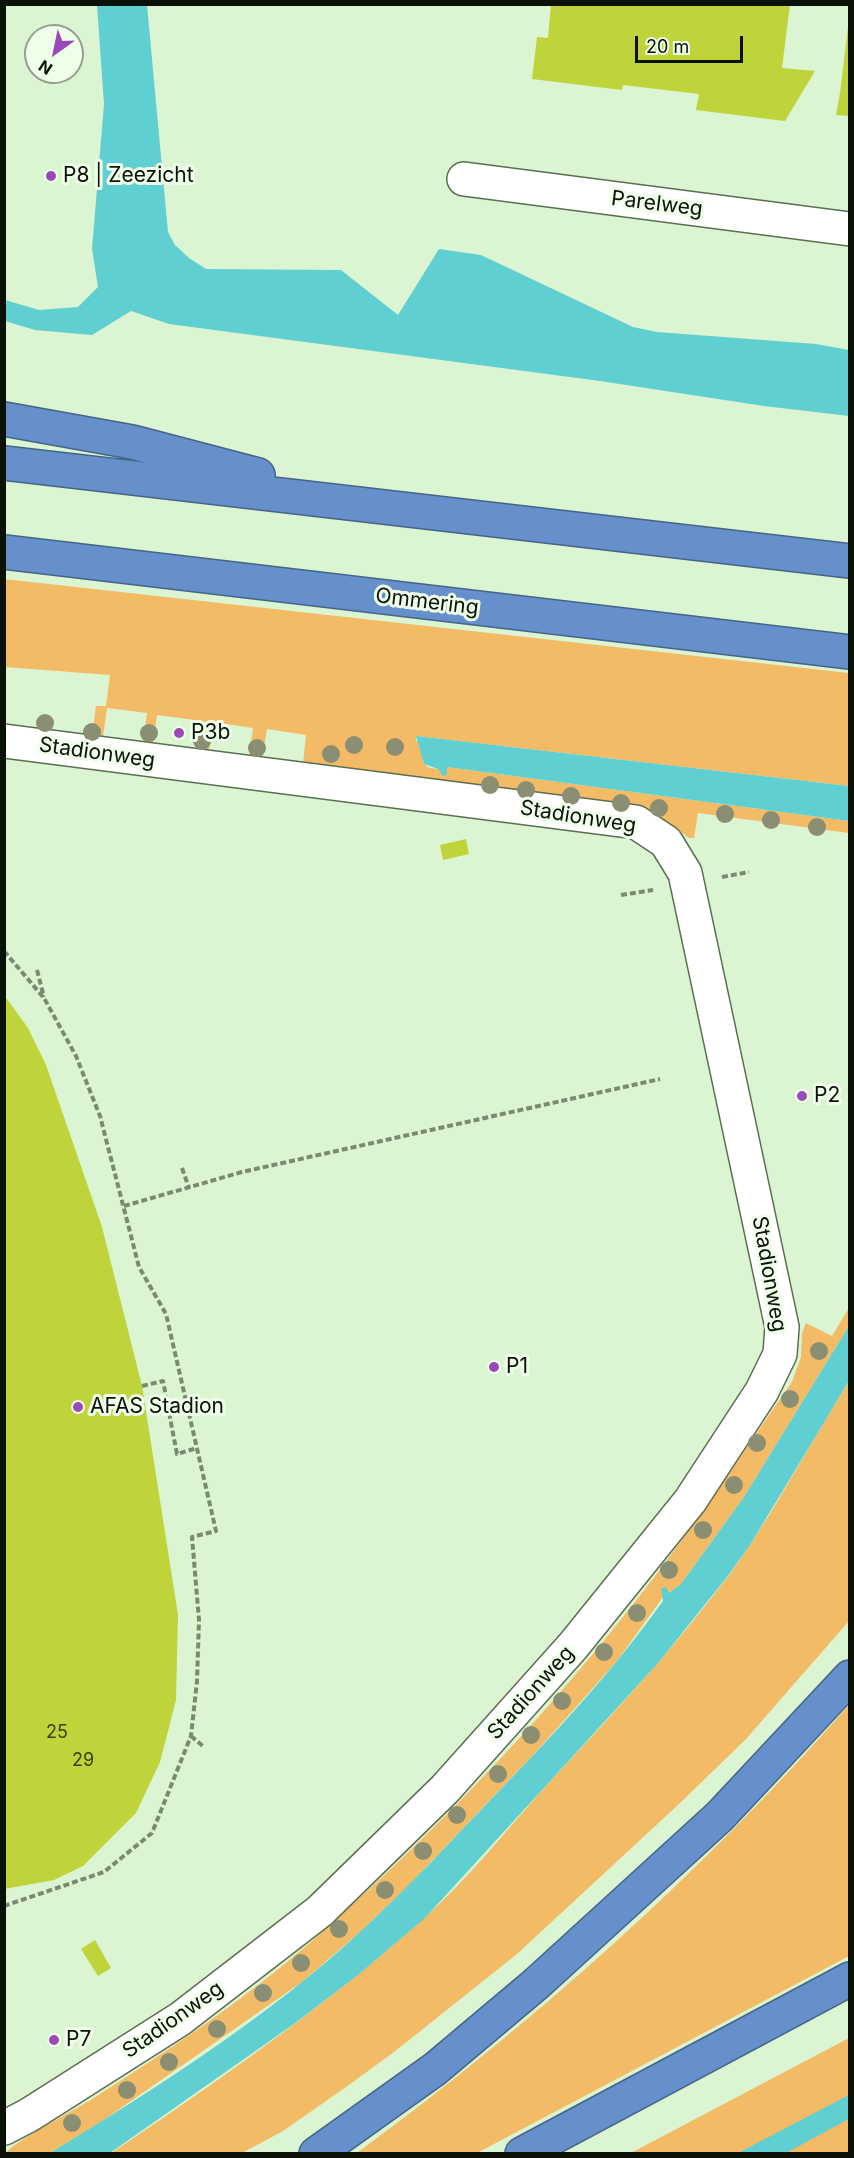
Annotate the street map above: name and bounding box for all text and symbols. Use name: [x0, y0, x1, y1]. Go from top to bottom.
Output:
north arrow: [24, 24, 84, 84]
scale bar: [638, 24, 746, 62]
text: 20 m: [646, 36, 689, 57]
text: N: [35, 56, 56, 79]
place label: P8 | Zeezicht: [63, 163, 194, 189]
marker: P8 | Zeezicht: [44, 169, 58, 183]
street label: Parelweg: [610, 186, 704, 222]
street label: Ommering: [374, 583, 480, 621]
place label: P3b: [191, 720, 230, 746]
marker: P3b: [172, 726, 186, 740]
street label: Stadionweg: [37, 732, 157, 774]
street label: Stadionweg: [518, 795, 638, 839]
place label: P2: [814, 1083, 840, 1109]
marker: P2: [795, 1089, 809, 1103]
street label: Stadionweg: [746, 1214, 792, 1334]
place label: P1: [506, 1354, 528, 1380]
marker: P1: [487, 1360, 501, 1374]
place label: AFAS Stadion: [90, 1394, 224, 1420]
marker: AFAS Stadion: [71, 1400, 85, 1414]
street label: Stadionweg: [482, 1641, 580, 1745]
house number: 25: [46, 1722, 68, 1744]
house number: 29: [72, 1750, 94, 1772]
street label: Stadionweg: [118, 1976, 228, 2064]
place label: P7: [66, 2027, 91, 2053]
marker: P7: [47, 2033, 61, 2047]

